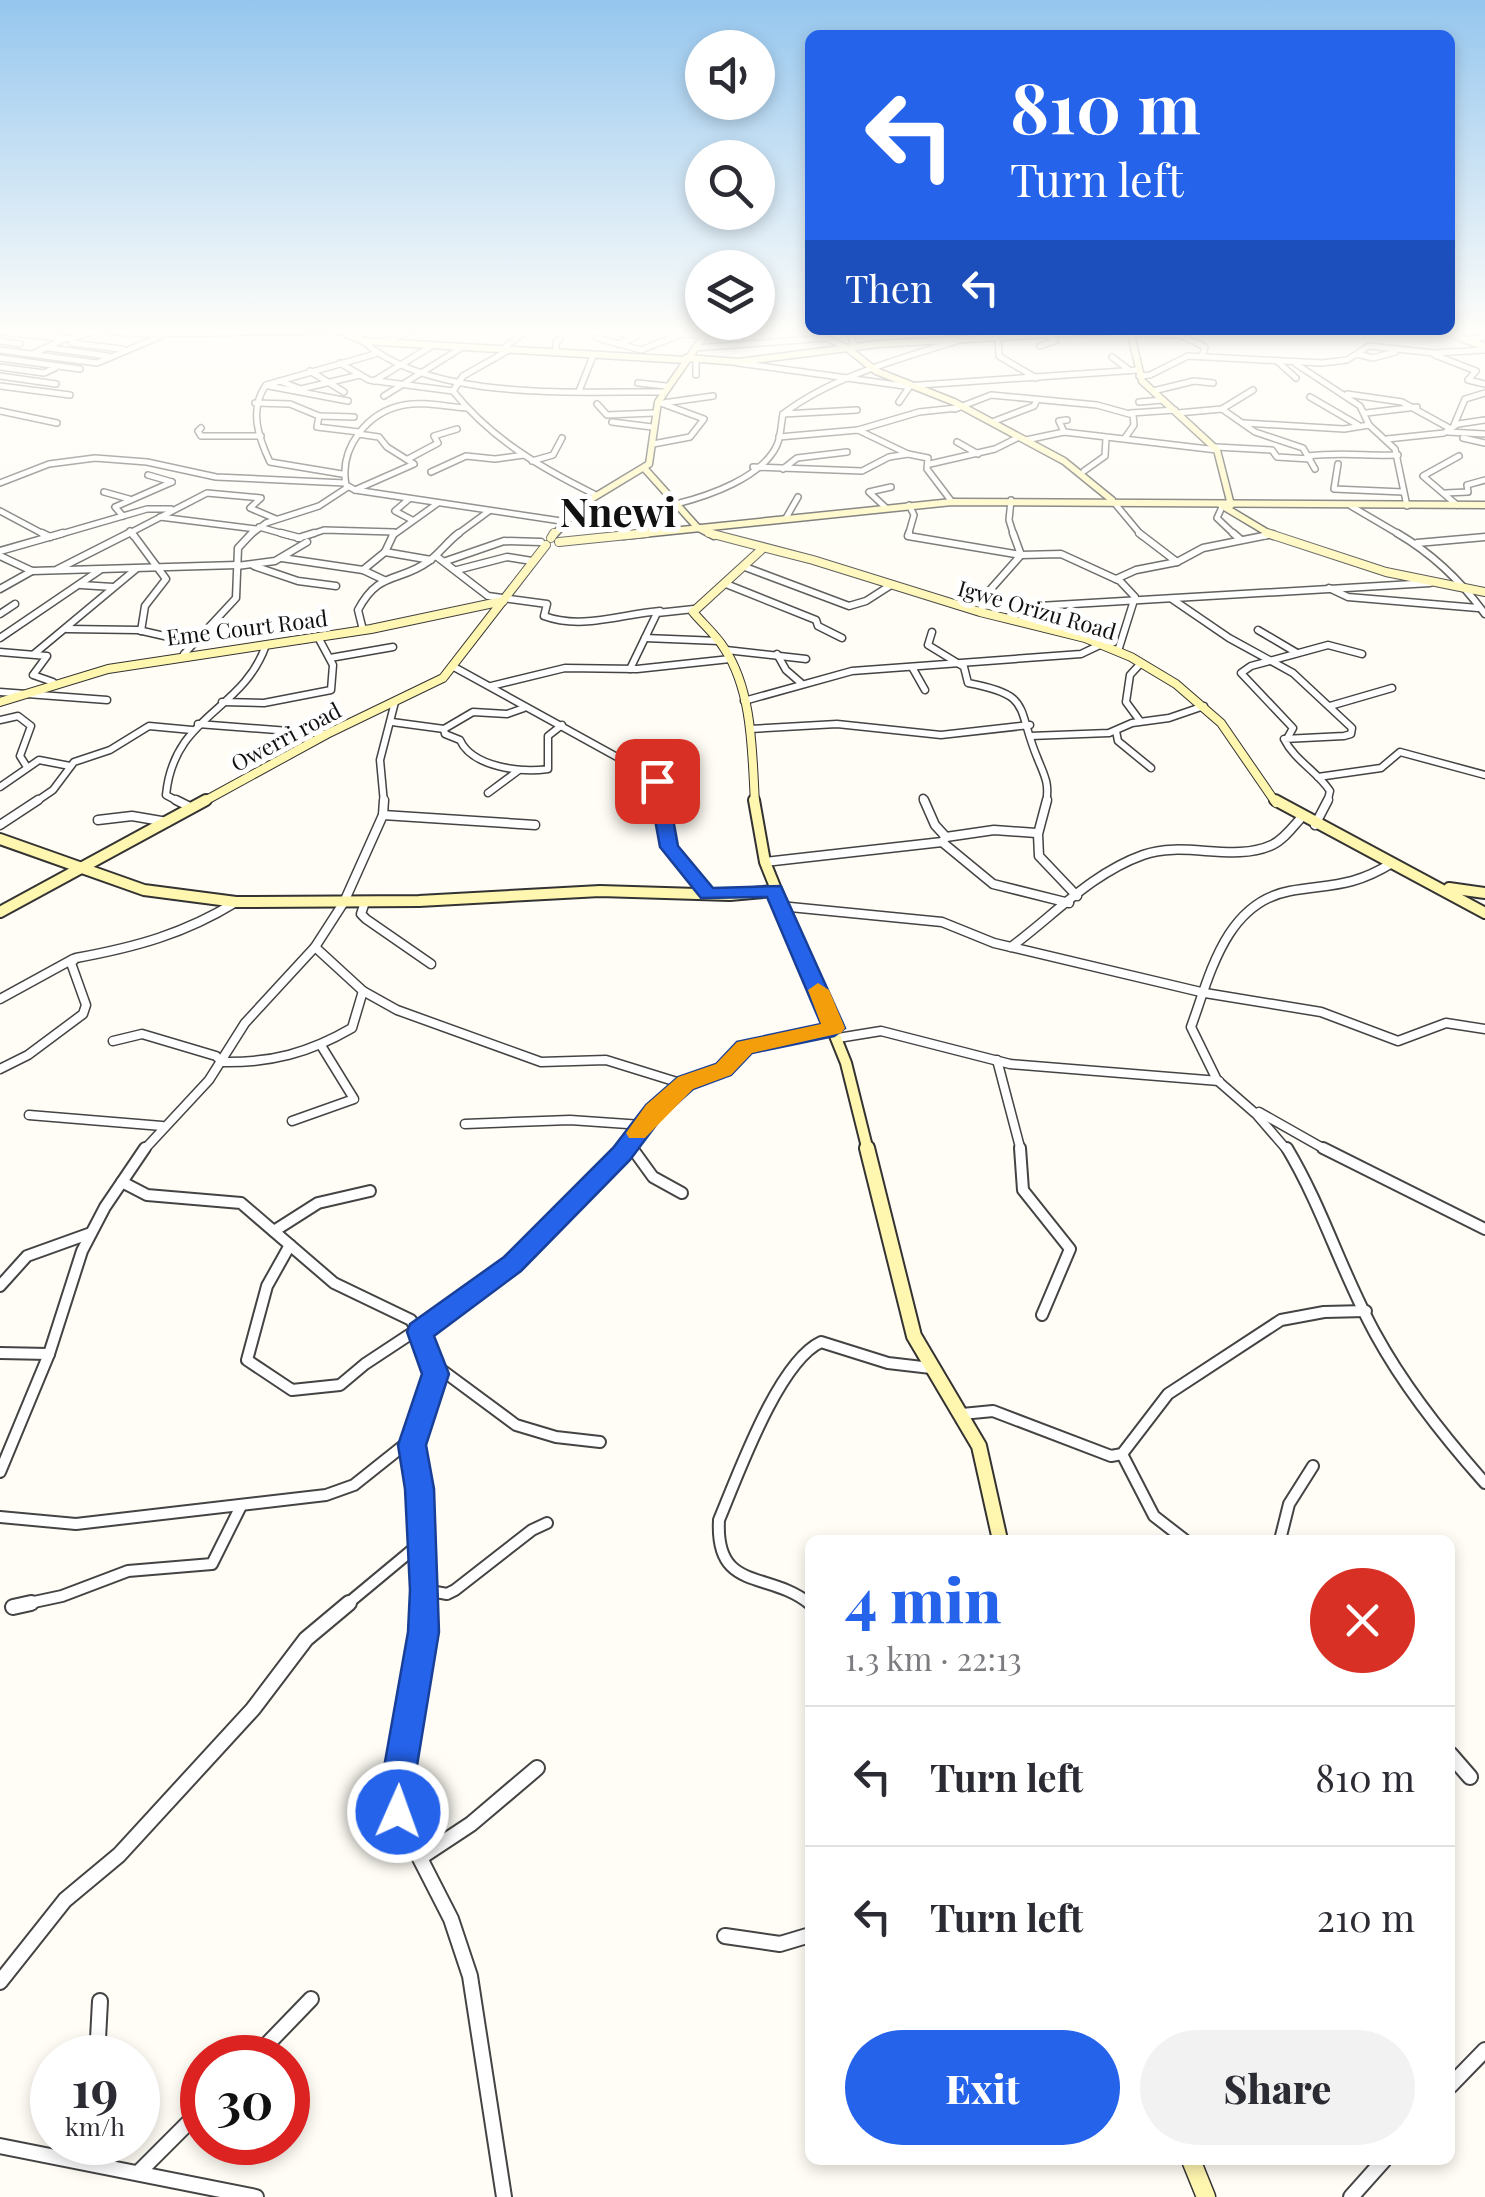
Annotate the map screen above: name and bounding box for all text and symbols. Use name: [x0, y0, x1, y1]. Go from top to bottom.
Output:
map controls: [685, 30, 775, 340]
button: sound: [685, 30, 775, 120]
text: 810 m: [1010, 58, 1201, 152]
icon: left: [845, 70, 975, 200]
button: search: [685, 140, 775, 230]
text: Turn left: [1010, 148, 1184, 208]
button: layers: [685, 250, 775, 340]
icon: left: [953, 260, 1008, 315]
text: Then: [845, 262, 933, 313]
district label: Nnewi: [560, 484, 676, 537]
street label: Igwe Orizu Road: [955, 572, 1120, 646]
street label: Eme Court Road: [165, 602, 329, 652]
street label: Owerri road: [225, 694, 346, 778]
pin: [615, 739, 700, 824]
icon: arrive: [630, 754, 685, 809]
text: 4 min: [845, 1558, 1001, 1638]
button: close: [1310, 1568, 1415, 1673]
text: 1.3 km · 22:13: [845, 1636, 1022, 1679]
icon: left: [845, 1749, 900, 1804]
text: Turn left: [930, 1751, 1083, 1802]
text: 810 m: [1315, 1751, 1415, 1802]
position arrow: [346, 1760, 450, 1864]
icon: left: [845, 1889, 900, 1944]
text: Turn left: [930, 1891, 1083, 1942]
text: 210 m: [1317, 1891, 1415, 1942]
button: Exit: [845, 2030, 1120, 2145]
button: Share: [1140, 2030, 1415, 2145]
speed limit sign: 30: [180, 2035, 310, 2165]
text: 19: [72, 2054, 118, 2121]
text: km/h: [65, 2109, 125, 2142]

